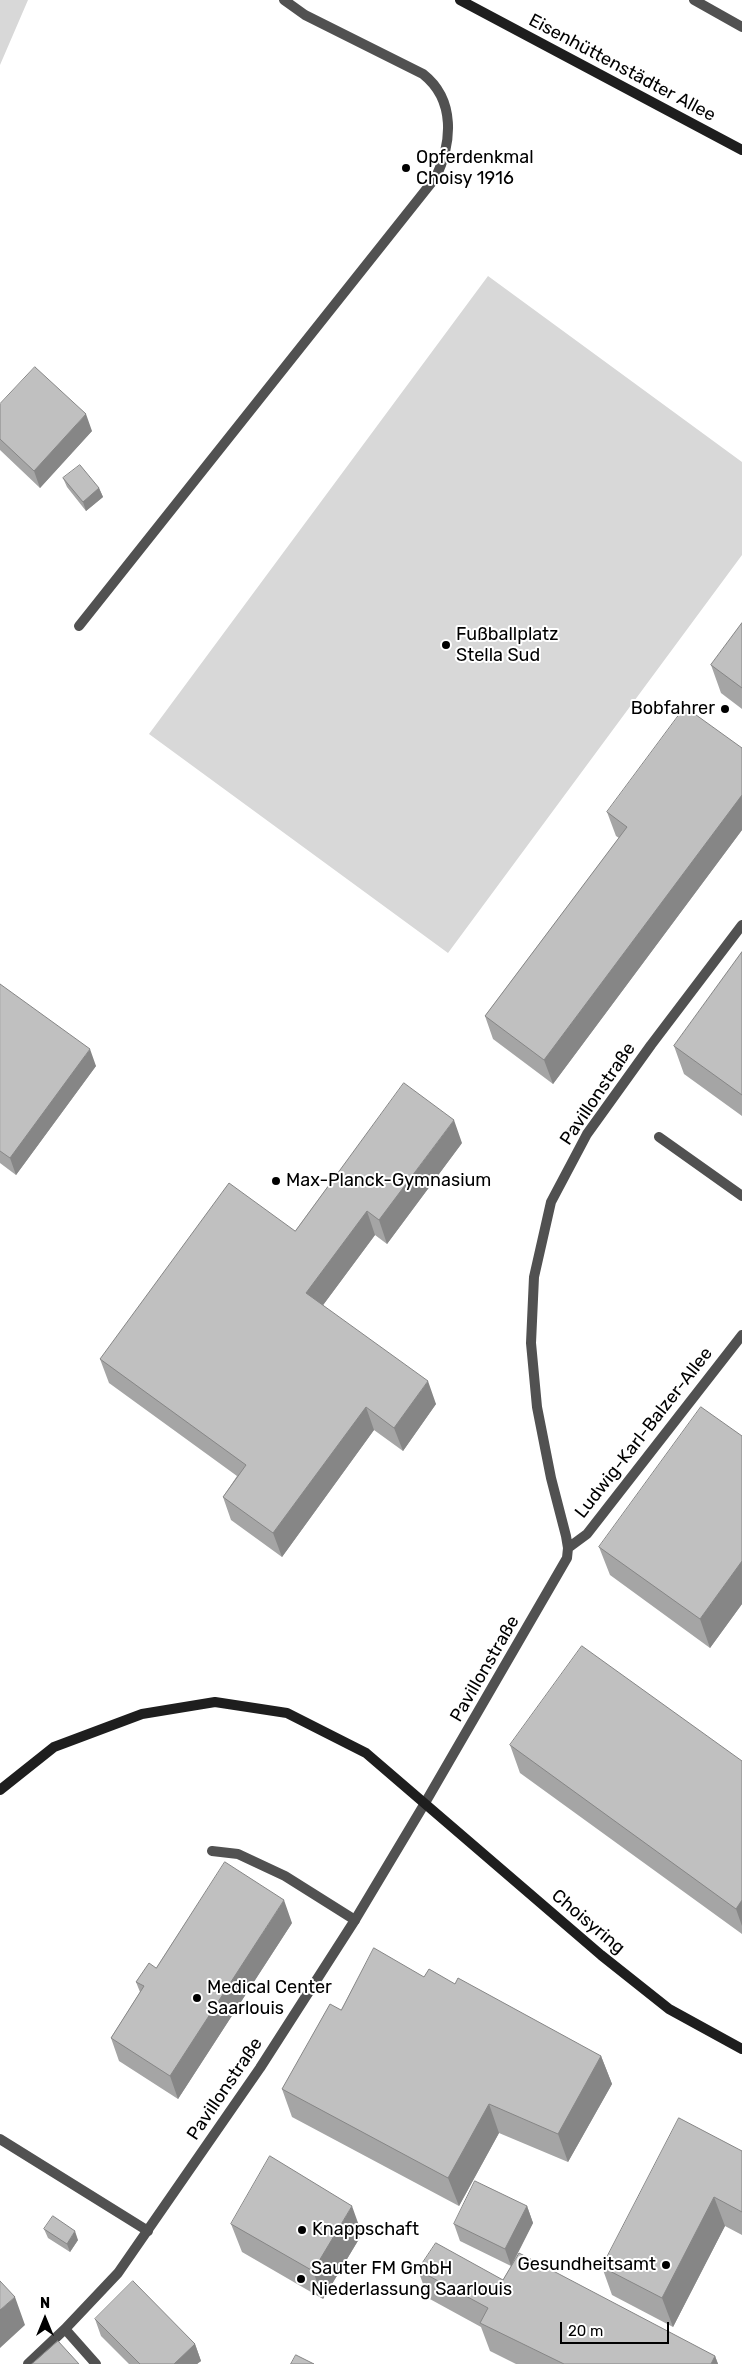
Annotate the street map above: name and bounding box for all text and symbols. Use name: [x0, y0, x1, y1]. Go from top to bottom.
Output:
street label: Eisenhüttenstädter Allee: [525, 10, 719, 126]
place label: Opferdenkmal Choisy 1916: [416, 147, 534, 190]
marker: Opferdenkmal Choisy 1916: [400, 162, 412, 174]
place label: Fußballplatz Stella Sud: [456, 624, 558, 666]
marker: Fußballplatz Stella Sud: [440, 639, 452, 651]
place label: Bobfahrer: [631, 698, 715, 720]
marker: Bobfahrer: [719, 703, 731, 715]
street label: Pavillonstraße: [556, 1039, 640, 1149]
place label: Max-Planck-Gymnasium: [286, 1170, 491, 1192]
marker: Max-Planck-Gymnasium: [270, 1175, 282, 1187]
street label: Ludwig-Karl-Balzer-Allee: [571, 1343, 717, 1523]
street label: Pavillonstraße: [446, 1612, 524, 1726]
street label: Choisyring: [547, 1885, 629, 1959]
place label: Medical Center Saarlouis: [207, 1977, 332, 2020]
marker: Medical Center Saarlouis: [191, 1992, 203, 2004]
street label: Pavillonstraße: [183, 2034, 267, 2144]
place label: Knappschaft: [312, 2219, 419, 2241]
marker: Knappschaft: [296, 2224, 308, 2236]
place label: Gesundheitsamt: [518, 2254, 656, 2276]
place label: Sauter FM GmbH Niederlassung Saarlouis: [311, 2258, 512, 2300]
marker: Gesundheitsamt: [660, 2259, 672, 2271]
marker: Sauter FM GmbH Niederlassung Saarlouis: [295, 2273, 307, 2285]
north arrow: [20, 2294, 70, 2344]
text: N: [40, 2295, 50, 2312]
scale bar: [562, 2312, 671, 2344]
text: 20 m: [568, 2322, 603, 2340]

